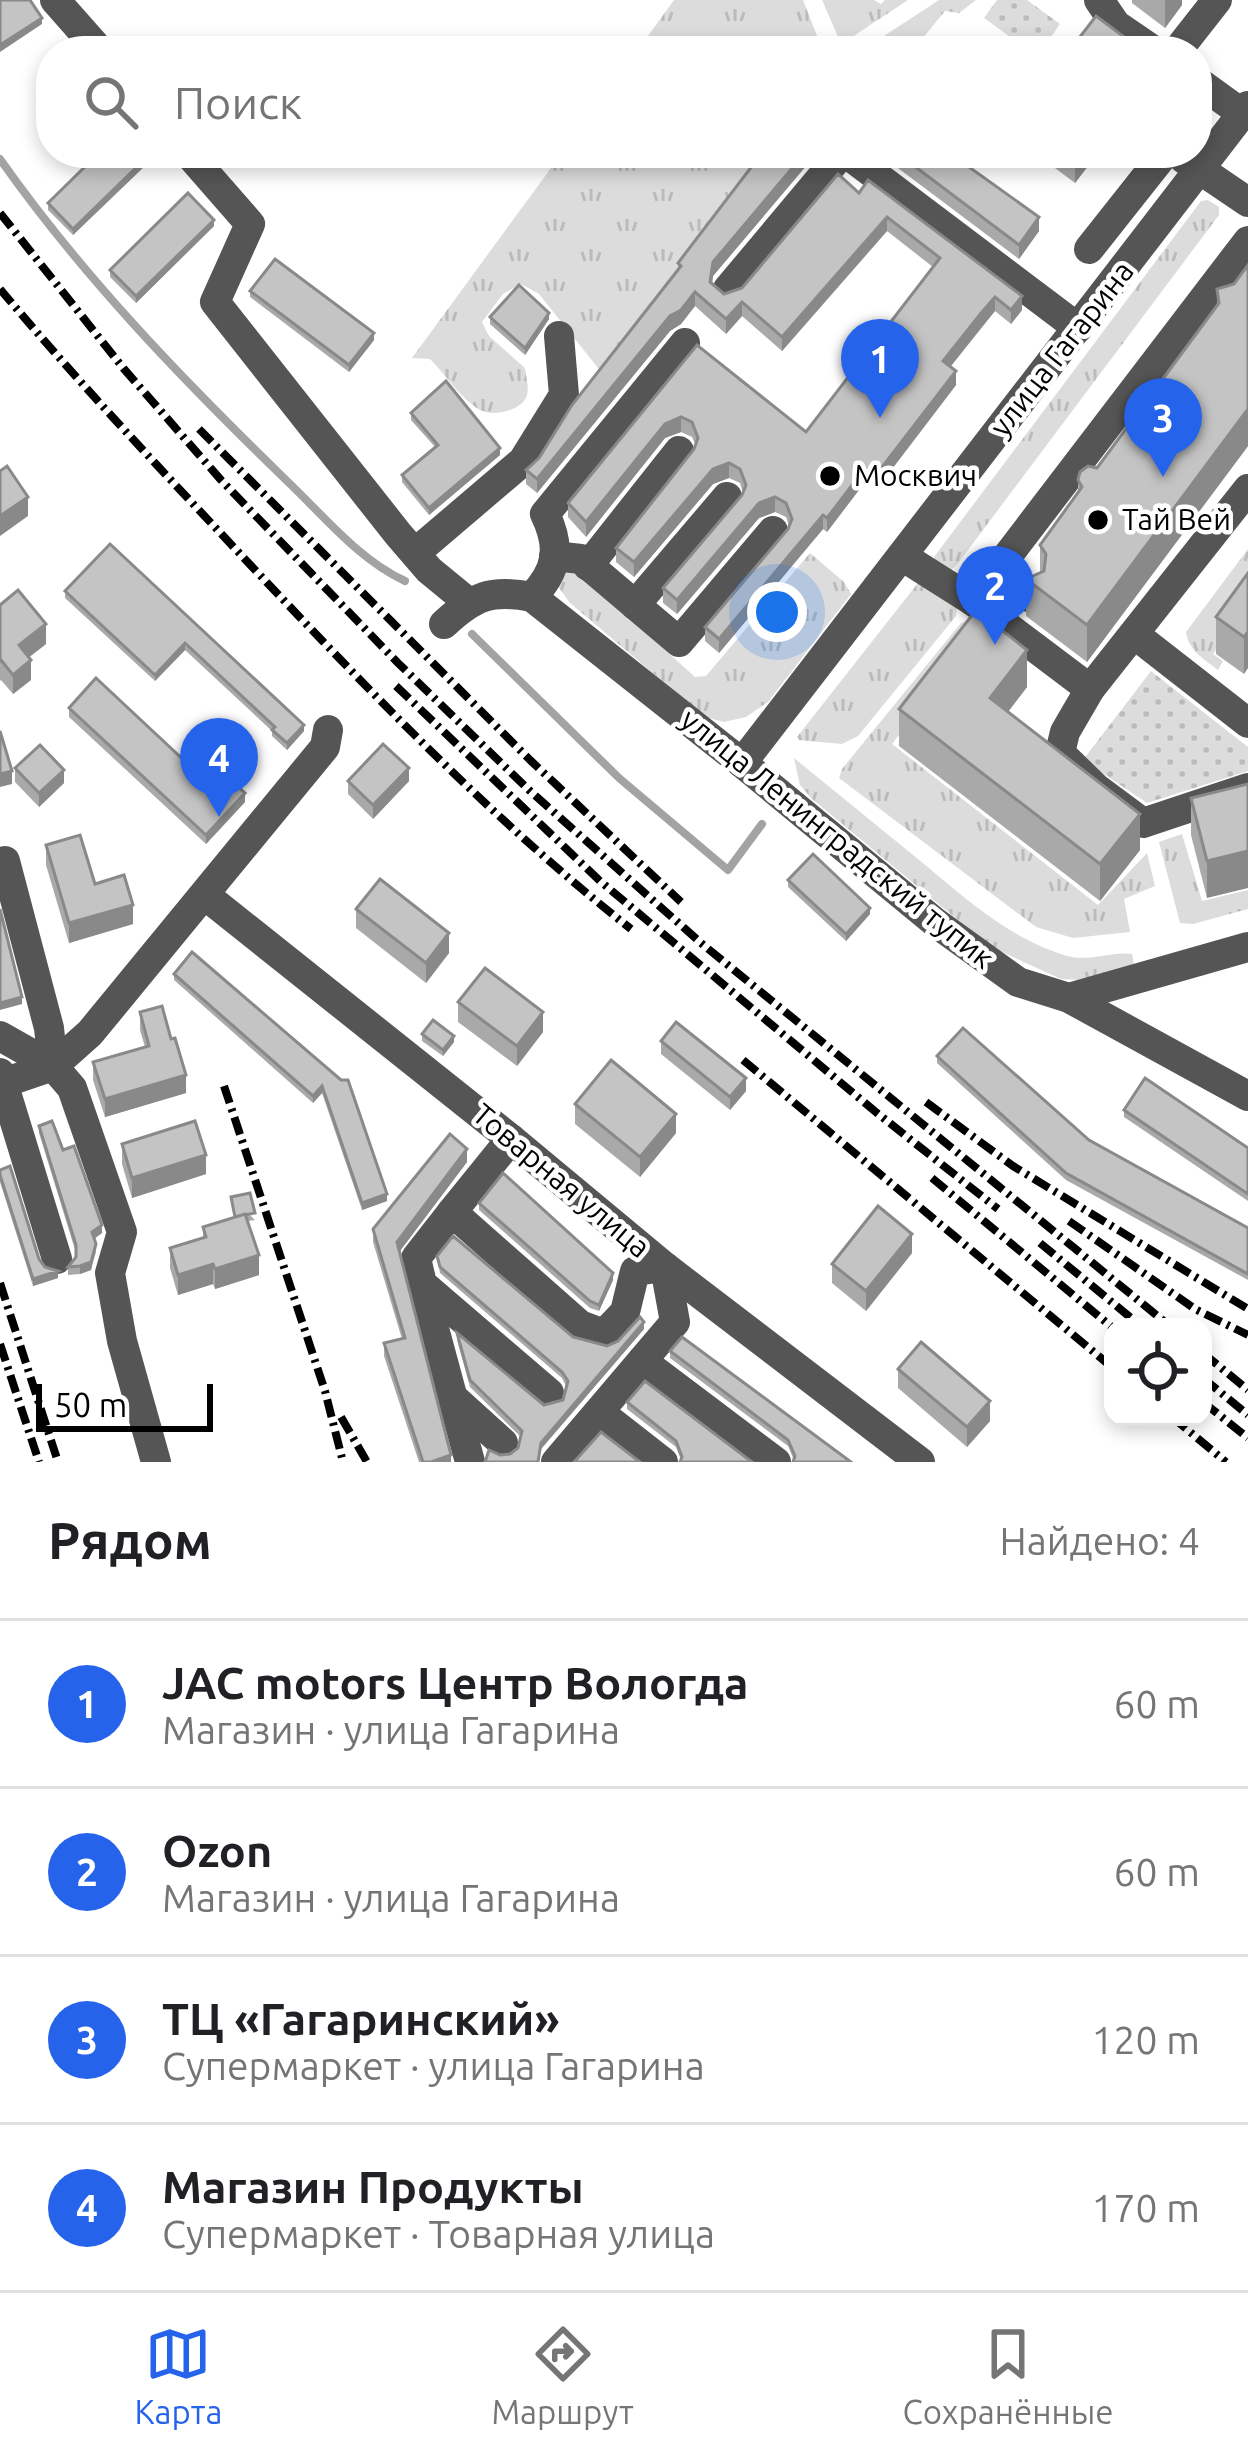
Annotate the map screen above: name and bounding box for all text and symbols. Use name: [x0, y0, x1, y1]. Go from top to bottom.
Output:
search box: [36, 36, 1212, 168]
icon: search: [78, 69, 144, 135]
text: Поиск: [174, 77, 302, 128]
street label: улица Гагарина: [982, 254, 1140, 443]
pin: 1: [841, 319, 919, 418]
pin: 3: [1124, 378, 1202, 477]
place label: Москвич: [854, 458, 977, 492]
marker: Москвич: [817, 463, 843, 489]
place label: Тай Вей: [1122, 502, 1231, 536]
marker: Тай Вей: [1085, 507, 1111, 533]
pin: 2: [956, 546, 1034, 645]
your location: [747, 582, 807, 642]
street label: улица Ленинградский тупик: [674, 702, 1001, 975]
pin: 4: [180, 718, 258, 817]
street label: Товарная улица: [466, 1096, 657, 1264]
map controls: [1104, 1318, 1212, 1426]
button: locate: [1104, 1318, 1212, 1426]
scale bar: [36, 1378, 213, 1431]
text: 50 m: [54, 1386, 127, 1423]
text: Рядом: [48, 1511, 212, 1569]
text: Найдено: 4: [1000, 1519, 1200, 1562]
text: JAC motors Центр Вологда: [162, 1657, 749, 1708]
text: 1: [76, 1682, 98, 1725]
text: 60 m: [1113, 1682, 1200, 1725]
text: Магазин · улица Гагарина: [162, 1708, 620, 1751]
text: Ozon: [162, 1825, 272, 1876]
text: 2: [76, 1850, 98, 1893]
text: 60 m: [1113, 1850, 1200, 1893]
text: Магазин · улица Гагарина: [162, 1876, 620, 1919]
text: ТЦ «Гагаринский»: [162, 1993, 560, 2044]
text: 3: [76, 2018, 98, 2061]
text: 120 m: [1091, 2018, 1200, 2061]
text: Супермаркет · улица Гагарина: [162, 2044, 705, 2087]
text: Магазин Продукты: [162, 2161, 584, 2212]
text: 4: [76, 2186, 98, 2229]
text: 170 m: [1091, 2186, 1200, 2229]
text: Супермаркет · Товарная улица: [162, 2212, 715, 2255]
tab: Карта: [134, 2321, 222, 2430]
tab: Маршрут: [491, 2321, 634, 2430]
tab: Сохранённые: [903, 2321, 1114, 2430]

